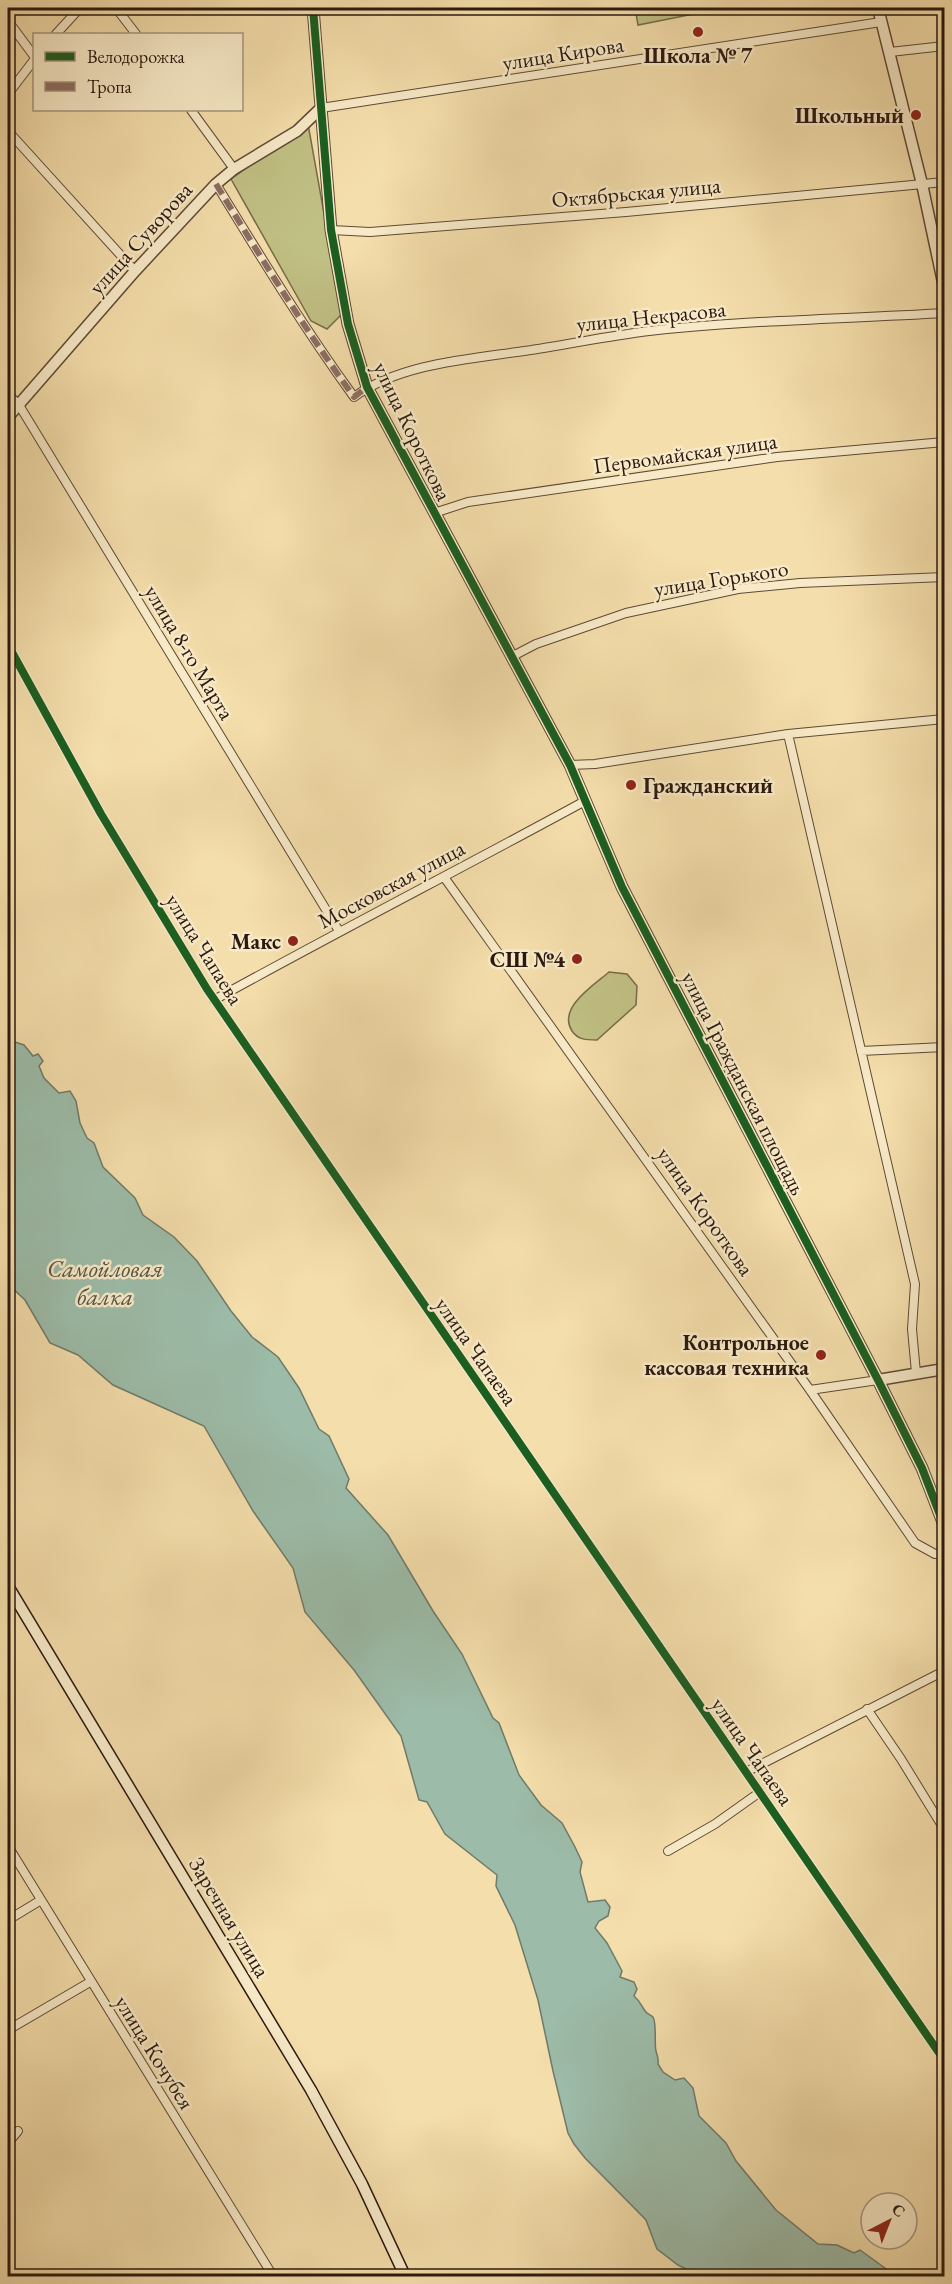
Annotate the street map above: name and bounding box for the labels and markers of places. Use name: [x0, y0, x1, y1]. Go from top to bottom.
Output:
marker: Школа № 7: [691, 25, 705, 39]
place label: Школа № 7: [643, 41, 753, 70]
place label: Школьный: [795, 101, 904, 130]
marker: Школьный: [909, 108, 923, 122]
place label: Гражданский: [643, 771, 773, 800]
marker: Гражданский: [624, 778, 638, 792]
place label: Макс: [231, 927, 281, 956]
marker: Макс: [286, 934, 300, 948]
place label: СШ №4: [490, 945, 565, 974]
marker: СШ №4: [570, 952, 584, 966]
place label: Контрольное кассовая техника: [644, 1328, 809, 1382]
marker: Контрольное кассовая техника: [814, 1348, 828, 1362]

